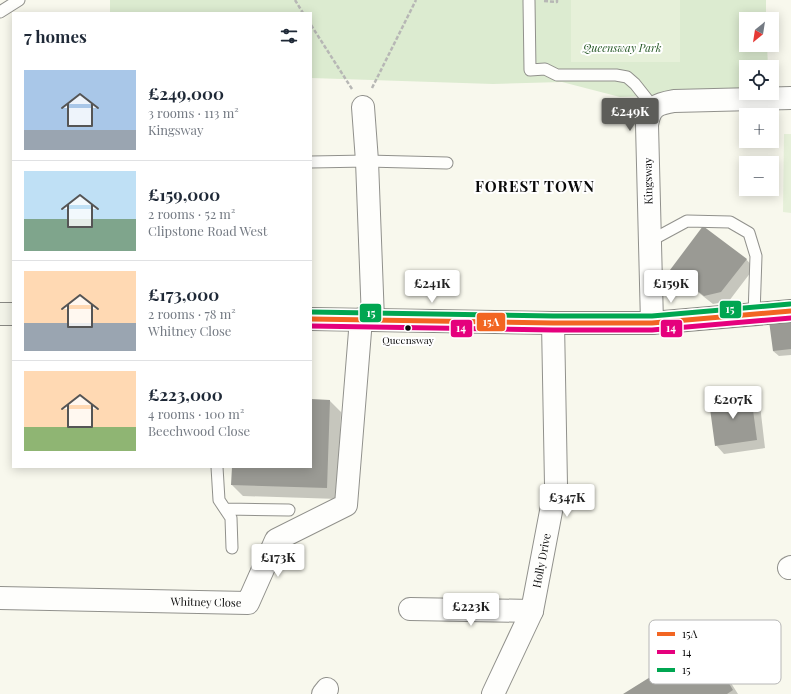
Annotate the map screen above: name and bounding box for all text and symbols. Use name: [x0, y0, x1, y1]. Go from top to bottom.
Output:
north arrow: [739, 12, 779, 52]
map controls: [739, 12, 779, 196]
text: 7 homes: [24, 25, 87, 47]
icon: filters: [278, 25, 300, 47]
park label: Queensway Park: [582, 40, 662, 55]
button: locate: [739, 60, 779, 100]
text: £249,000: [148, 82, 224, 104]
icon: home: [56, 86, 104, 134]
pin: £249K: [602, 98, 658, 132]
text: £249K: [611, 102, 649, 119]
text: 3 rooms · 113 m²: [148, 104, 239, 121]
button: +: [739, 108, 779, 148]
text: Kingsway: [148, 121, 203, 138]
button: −: [739, 156, 779, 196]
street label: Kingsway: [640, 157, 655, 205]
district label: FOREST TOWN: [475, 176, 595, 196]
text: £159,000: [148, 183, 220, 205]
icon: home: [56, 187, 104, 235]
text: 2 rooms · 52 m²: [148, 205, 235, 222]
text: Clipstone Road West: [148, 222, 267, 239]
pin: £241K: [404, 270, 460, 304]
pin: £159K: [643, 270, 699, 304]
text: £241K: [414, 274, 450, 291]
text: £159K: [653, 274, 689, 291]
text: £173,000: [148, 283, 219, 305]
icon: home: [56, 287, 104, 335]
line badge: 15: [719, 300, 742, 319]
text: 15: [725, 301, 735, 316]
line badge: 15: [359, 303, 382, 323]
text: 2 rooms · 78 m²: [148, 305, 236, 322]
text: 15: [366, 305, 376, 320]
line badge: 15A: [476, 312, 506, 332]
text: 15A: [483, 314, 500, 329]
line badge: 14: [450, 319, 473, 338]
line badge: 14: [660, 319, 683, 338]
text: 14: [456, 320, 466, 335]
text: 14: [666, 320, 676, 335]
text: Whitney Close: [148, 322, 231, 339]
marker: Queensway: [403, 323, 413, 333]
place label: Queensway: [382, 333, 434, 347]
text: £223,000: [148, 383, 223, 405]
pin: £207K: [705, 386, 761, 420]
icon: home: [56, 387, 104, 435]
text: £207K: [714, 390, 752, 407]
text: 4 rooms · 100 m²: [148, 405, 244, 422]
text: Beechwood Close: [148, 422, 250, 439]
pin: £347K: [539, 484, 595, 518]
text: £347K: [549, 488, 585, 505]
street label: Holly Drive: [529, 532, 554, 589]
pin: £173K: [250, 544, 306, 578]
text: £173K: [260, 548, 296, 565]
street label: Whitney Close: [169, 593, 242, 610]
pin: £223K: [443, 593, 499, 627]
text: £223K: [452, 597, 490, 614]
legend: [649, 620, 781, 684]
text: 15A: [682, 626, 698, 641]
text: 14: [682, 644, 692, 659]
text: 15: [682, 662, 691, 677]

